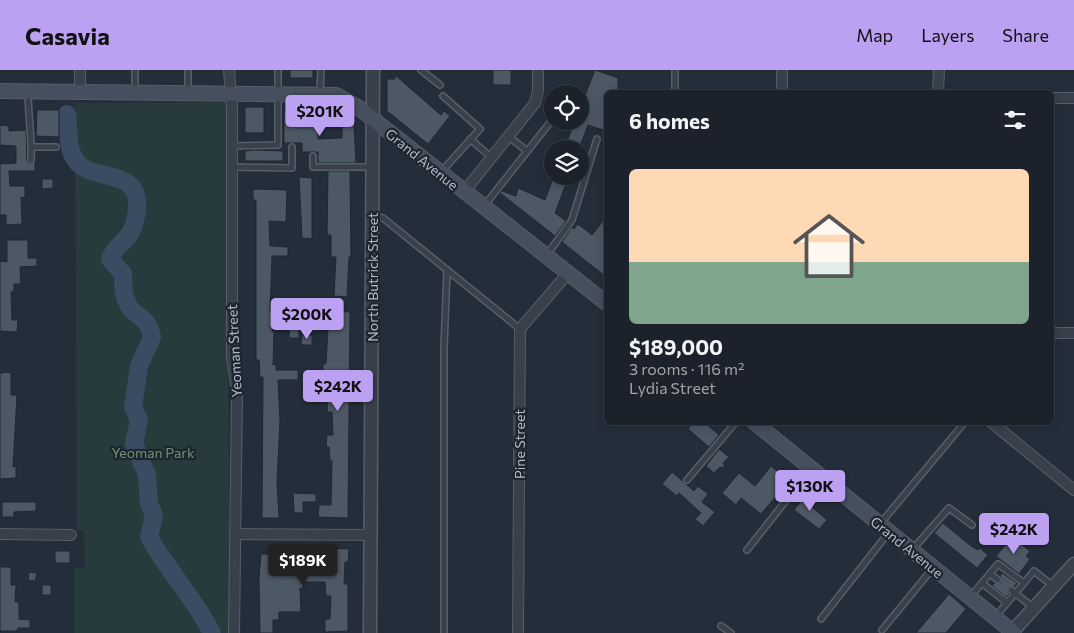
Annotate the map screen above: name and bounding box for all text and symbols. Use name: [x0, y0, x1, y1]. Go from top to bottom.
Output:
text: Casavia: [25, 21, 110, 50]
text: Map: [856, 24, 893, 46]
text: Layers: [921, 24, 974, 46]
text: Share: [1002, 24, 1049, 46]
map controls: [544, 85, 589, 185]
button: locate: [544, 85, 589, 130]
pin: $201K: [285, 94, 355, 137]
text: $201K: [296, 101, 344, 120]
icon: filters: [1001, 106, 1029, 134]
text: 6 homes: [629, 108, 710, 133]
street label: Grand Avenue: [382, 125, 462, 193]
button: layers: [544, 140, 589, 185]
icon: home: [784, 201, 874, 291]
street label: North Butrick Street: [364, 212, 381, 342]
pin: $200K: [272, 298, 342, 340]
street label: Yeoman Street: [223, 304, 245, 398]
text: $200K: [282, 304, 332, 323]
text: $189,000: [629, 334, 723, 359]
text: 3 rooms · 116 m²: [629, 359, 744, 378]
pin: $242K: [303, 370, 373, 412]
text: $242K: [314, 376, 362, 395]
text: Lydia Street: [629, 378, 716, 397]
street label: Pine Street: [511, 409, 528, 479]
park label: Yeoman Park: [111, 444, 195, 461]
pin: $130K: [775, 470, 845, 512]
text: $130K: [786, 476, 834, 495]
pin: $242K: [979, 512, 1049, 555]
street label: Grand Avenue: [867, 513, 947, 581]
text: $242K: [990, 519, 1038, 538]
pin: $189K: [268, 544, 338, 586]
text: $189K: [279, 550, 327, 569]

